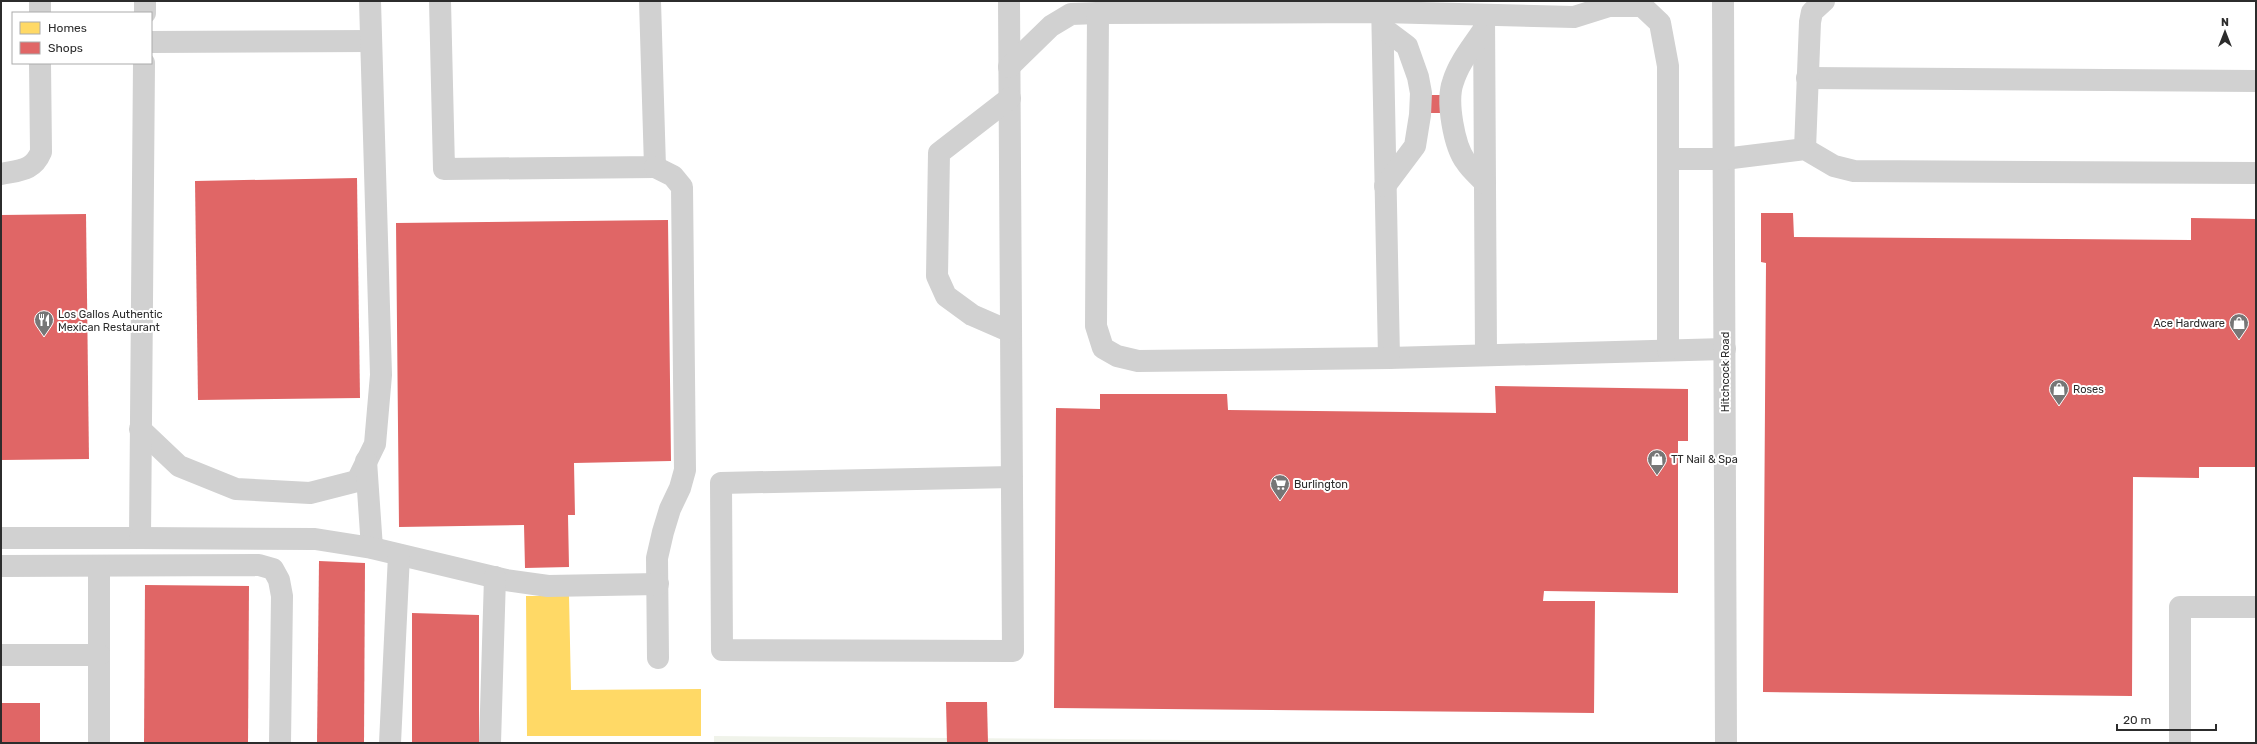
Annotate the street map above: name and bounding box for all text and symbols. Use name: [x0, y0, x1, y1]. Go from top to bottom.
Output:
legend: [12, 12, 152, 64]
north arrow: [2205, 12, 2245, 52]
text: N: [2221, 16, 2229, 29]
text: Homes: [48, 21, 87, 35]
text: Shops: [48, 41, 83, 55]
place label: Los Gallos Authentic Mexican Restaurant: [58, 308, 163, 334]
restaurant icon: Los Gallos Authentic Mexican Restaurant: [33, 309, 55, 337]
shop icon: Ace Hardware: [2228, 312, 2250, 340]
place label: Ace Hardware: [2153, 317, 2225, 330]
street label: Hitchcock Road: [1719, 332, 1732, 412]
shop icon: Roses: [2048, 378, 2070, 406]
place label: Roses: [2073, 383, 2104, 396]
shop icon: TT Nail & Spa: [1646, 448, 1668, 476]
place label: TT Nail & Spa: [1671, 453, 1738, 466]
supermarket icon: Burlington: [1269, 473, 1291, 501]
place label: Burlington: [1294, 478, 1348, 491]
scale bar: [2117, 706, 2216, 732]
text: 20 m: [2123, 713, 2151, 727]

